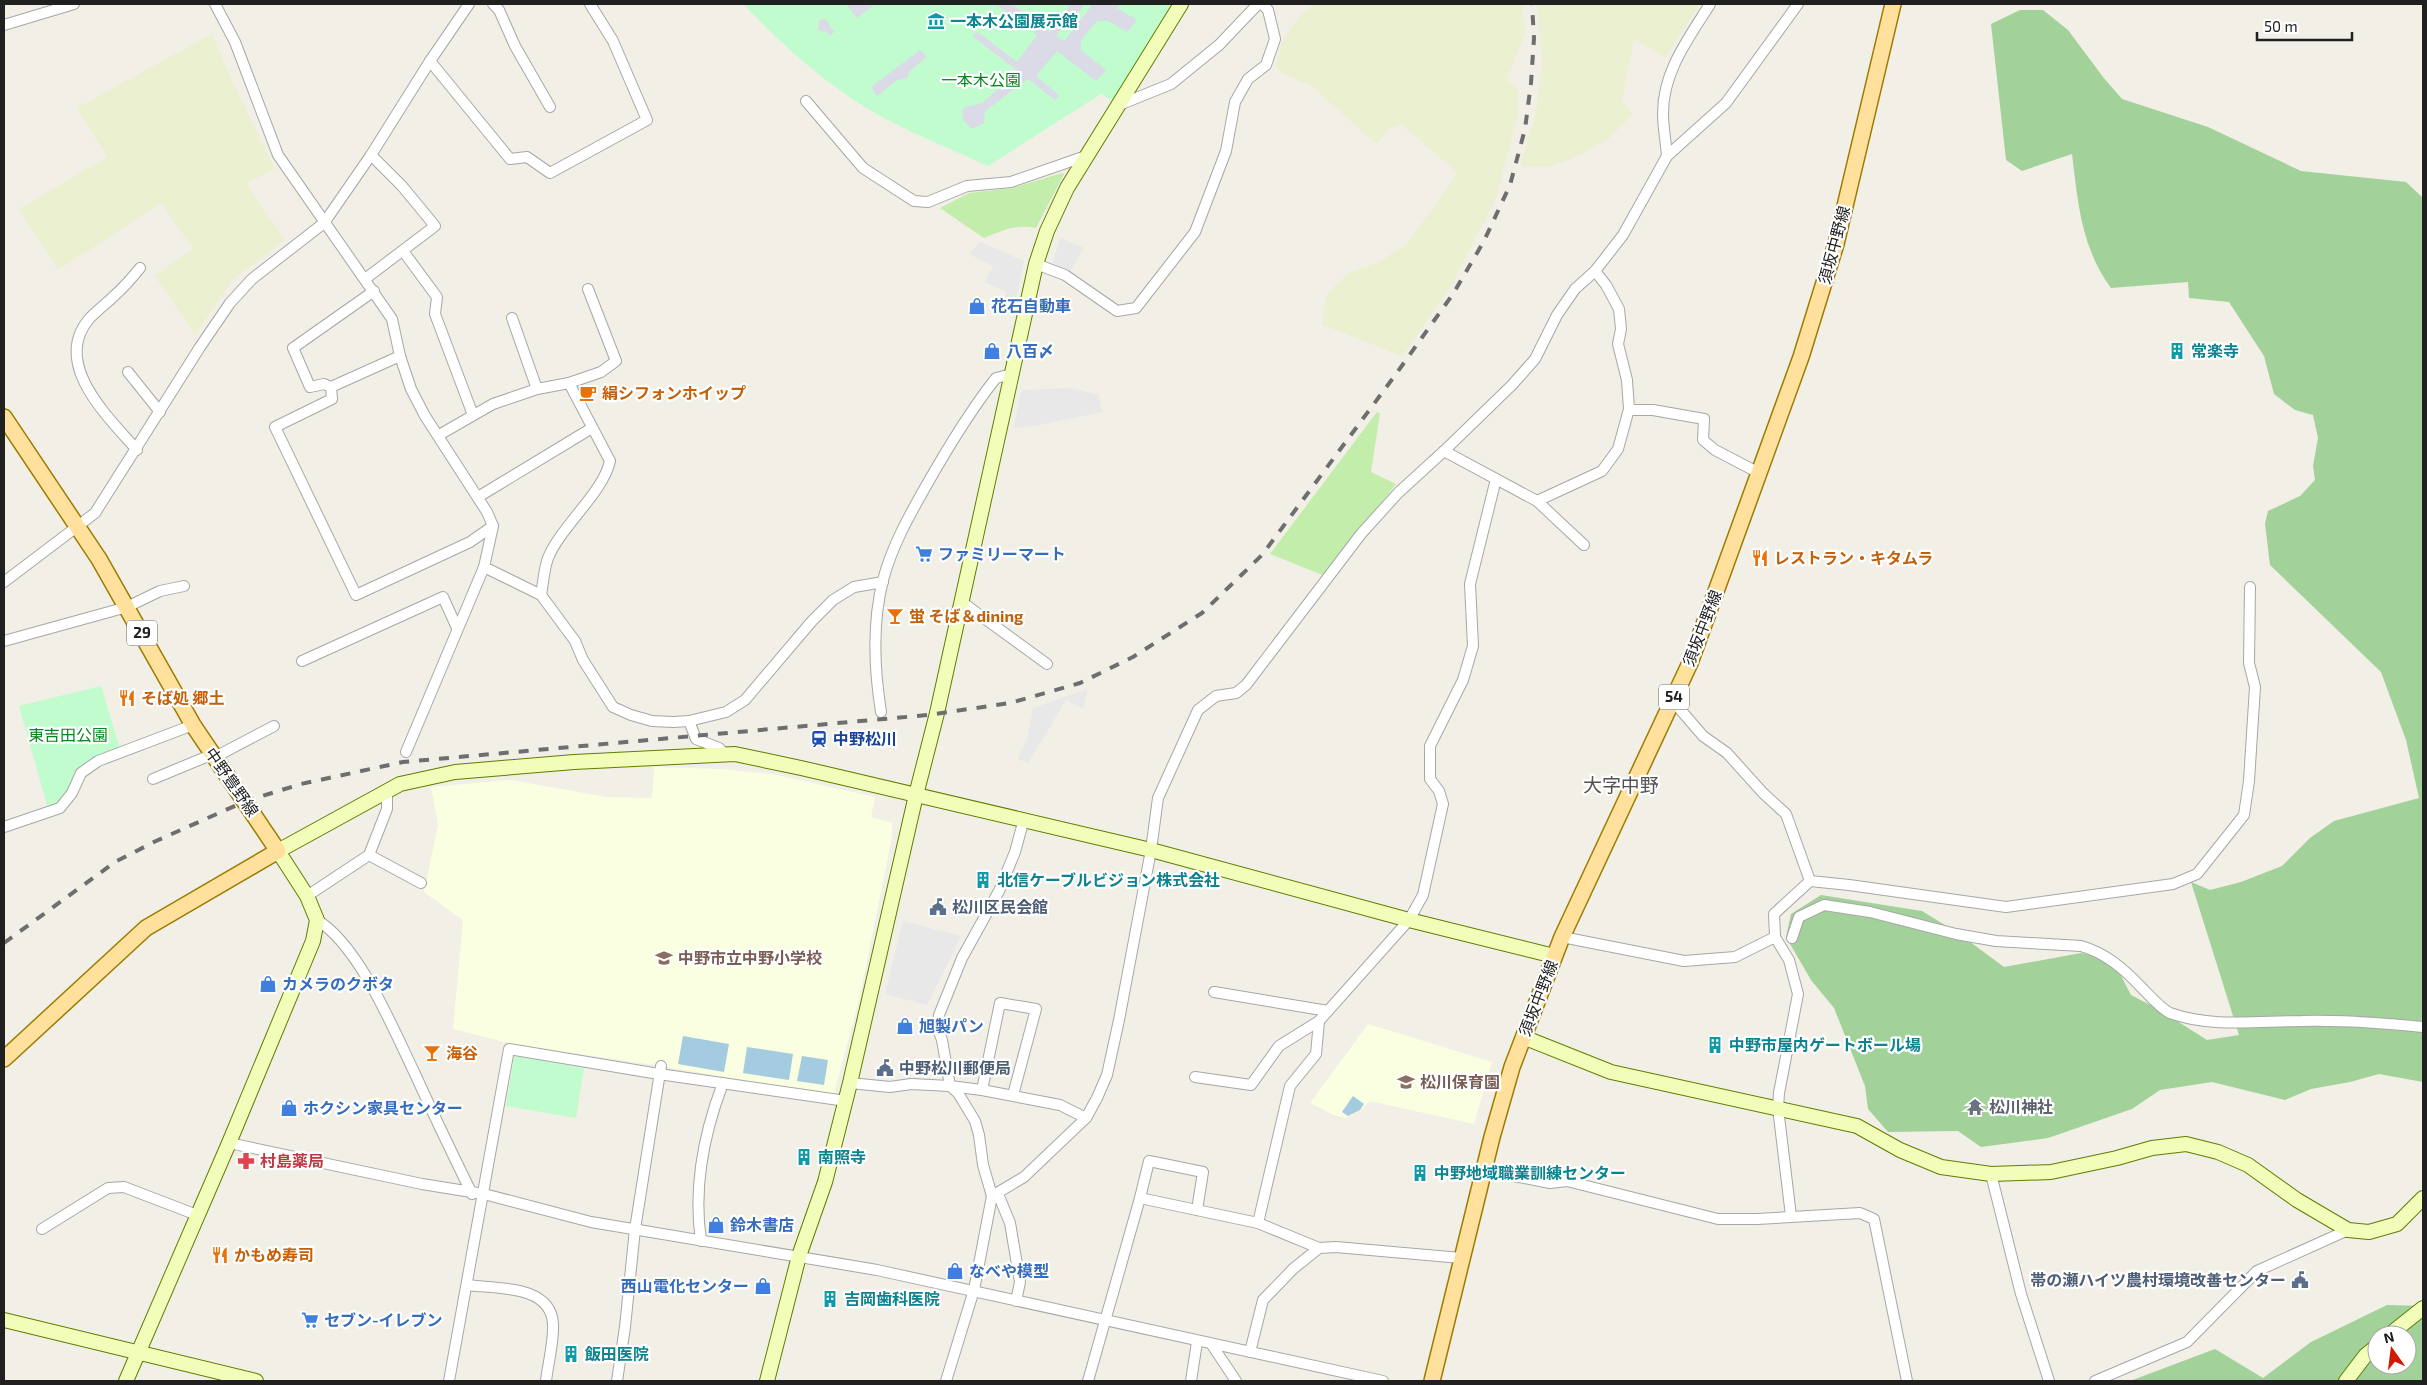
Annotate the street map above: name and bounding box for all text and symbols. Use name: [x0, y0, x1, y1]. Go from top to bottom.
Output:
scale bar: [2257, 10, 2352, 42]
museum icon: 一本木公園展示館: [926, 11, 946, 31]
place label: 一本木公園展示館: [950, 11, 1078, 30]
text: 50 m: [2264, 17, 2298, 35]
park label: 一本木公園: [941, 70, 1021, 89]
street label: 須坂中野線: [1814, 204, 1853, 286]
shop icon: 花石自動車: [967, 296, 987, 316]
place label: 花石自動車: [991, 296, 1071, 315]
shop icon: 八百〆: [982, 341, 1002, 361]
place label: 八百〆: [1006, 341, 1054, 360]
building icon: 常楽寺: [2167, 341, 2187, 361]
place label: 常楽寺: [2191, 341, 2239, 360]
cafe icon: 絹シフォンホイップ: [578, 383, 598, 403]
place label: 絹シフォンホイップ: [602, 383, 746, 402]
supermarket icon: ファミリーマート: [914, 544, 934, 564]
place label: ファミリーマート: [938, 544, 1066, 563]
restaurant icon: レストラン・キタムラ: [1750, 548, 1770, 568]
place label: レストラン・キタムラ: [1774, 548, 1933, 567]
street label: 須坂中野線: [1678, 587, 1725, 669]
bar icon: 蛍 そば＆dining: [885, 606, 905, 626]
place label: 蛍 そば＆dining: [909, 606, 1024, 625]
road number: 29: [127, 620, 157, 646]
road number: 54: [1659, 684, 1689, 710]
restaurant icon: そば処 郷土: [117, 688, 137, 708]
place label: そば処 郷土: [141, 688, 224, 707]
park label: 東吉田公園: [28, 725, 108, 744]
station icon: 中野松川: [809, 729, 829, 749]
place label: 中野松川: [833, 729, 897, 748]
street label: 中野豊野線: [202, 743, 263, 820]
district label: 大字中野: [1583, 773, 1659, 796]
building icon: 北信ケーブルビジョン株式会社: [973, 870, 993, 890]
place label: 北信ケーブルビジョン株式会社: [997, 870, 1220, 889]
public building icon: 松川区民会館: [928, 897, 948, 917]
place label: 松川区民会館: [952, 897, 1048, 916]
school or university icon: 中野市立中野小学校: [654, 948, 674, 968]
place label: 中野市立中野小学校: [678, 948, 822, 967]
street label: 須坂中野線: [1514, 957, 1561, 1039]
shop icon: カメラのクボタ: [258, 974, 278, 994]
place label: カメラのクボタ: [282, 974, 394, 993]
shop icon: 旭製パン: [895, 1016, 915, 1036]
place label: 旭製パン: [919, 1016, 984, 1035]
building icon: 中野市屋内ゲートボール場: [1705, 1035, 1725, 1055]
place label: 中野市屋内ゲートボール場: [1729, 1035, 1921, 1054]
bar icon: 海谷: [422, 1043, 442, 1063]
place label: 海谷: [446, 1043, 478, 1062]
public building icon: 中野松川郵便局: [875, 1058, 895, 1078]
place label: 中野松川郵便局: [899, 1058, 1011, 1077]
school or university icon: 松川保育園: [1396, 1072, 1416, 1092]
place label: 松川保育園: [1420, 1072, 1500, 1091]
temple icon: 松川神社: [1965, 1097, 1985, 1117]
place label: 松川神社: [1989, 1097, 2053, 1116]
shop icon: ホクシン家具センター: [279, 1098, 299, 1118]
place label: ホクシン家具センター: [303, 1098, 463, 1117]
building icon: 南照寺: [794, 1147, 814, 1167]
place label: 南照寺: [818, 1147, 866, 1166]
pharmacy icon: 村島薬局: [236, 1151, 256, 1171]
place label: 村島薬局: [260, 1151, 324, 1170]
building icon: 中野地域職業訓練センター: [1410, 1163, 1430, 1183]
place label: 中野地域職業訓練センター: [1434, 1163, 1626, 1182]
shop icon: 鈴木書店: [706, 1215, 726, 1235]
place label: 鈴木書店: [730, 1215, 794, 1234]
restaurant icon: かもめ寿司: [210, 1245, 230, 1265]
place label: かもめ寿司: [234, 1245, 314, 1264]
shop icon: なべや模型: [945, 1261, 965, 1281]
place label: なべや模型: [969, 1261, 1049, 1280]
place label: 帯の瀬ハイツ農村環境改善センター: [2030, 1270, 2286, 1289]
public building icon: 帯の瀬ハイツ農村環境改善センター: [2290, 1270, 2310, 1290]
place label: 西山電化センター: [621, 1276, 749, 1295]
shop icon: 西山電化センター: [753, 1276, 773, 1296]
building icon: 吉岡歯科医院: [820, 1289, 840, 1309]
place label: 吉岡歯科医院: [844, 1289, 940, 1308]
supermarket icon: セブン-イレブン: [300, 1310, 320, 1330]
place label: セブン-イレブン: [324, 1310, 443, 1329]
north arrow: [2367, 1325, 2417, 1375]
text: N: [2382, 1327, 2396, 1346]
building icon: 飯田医院: [561, 1344, 581, 1364]
place label: 飯田医院: [584, 1344, 649, 1363]

